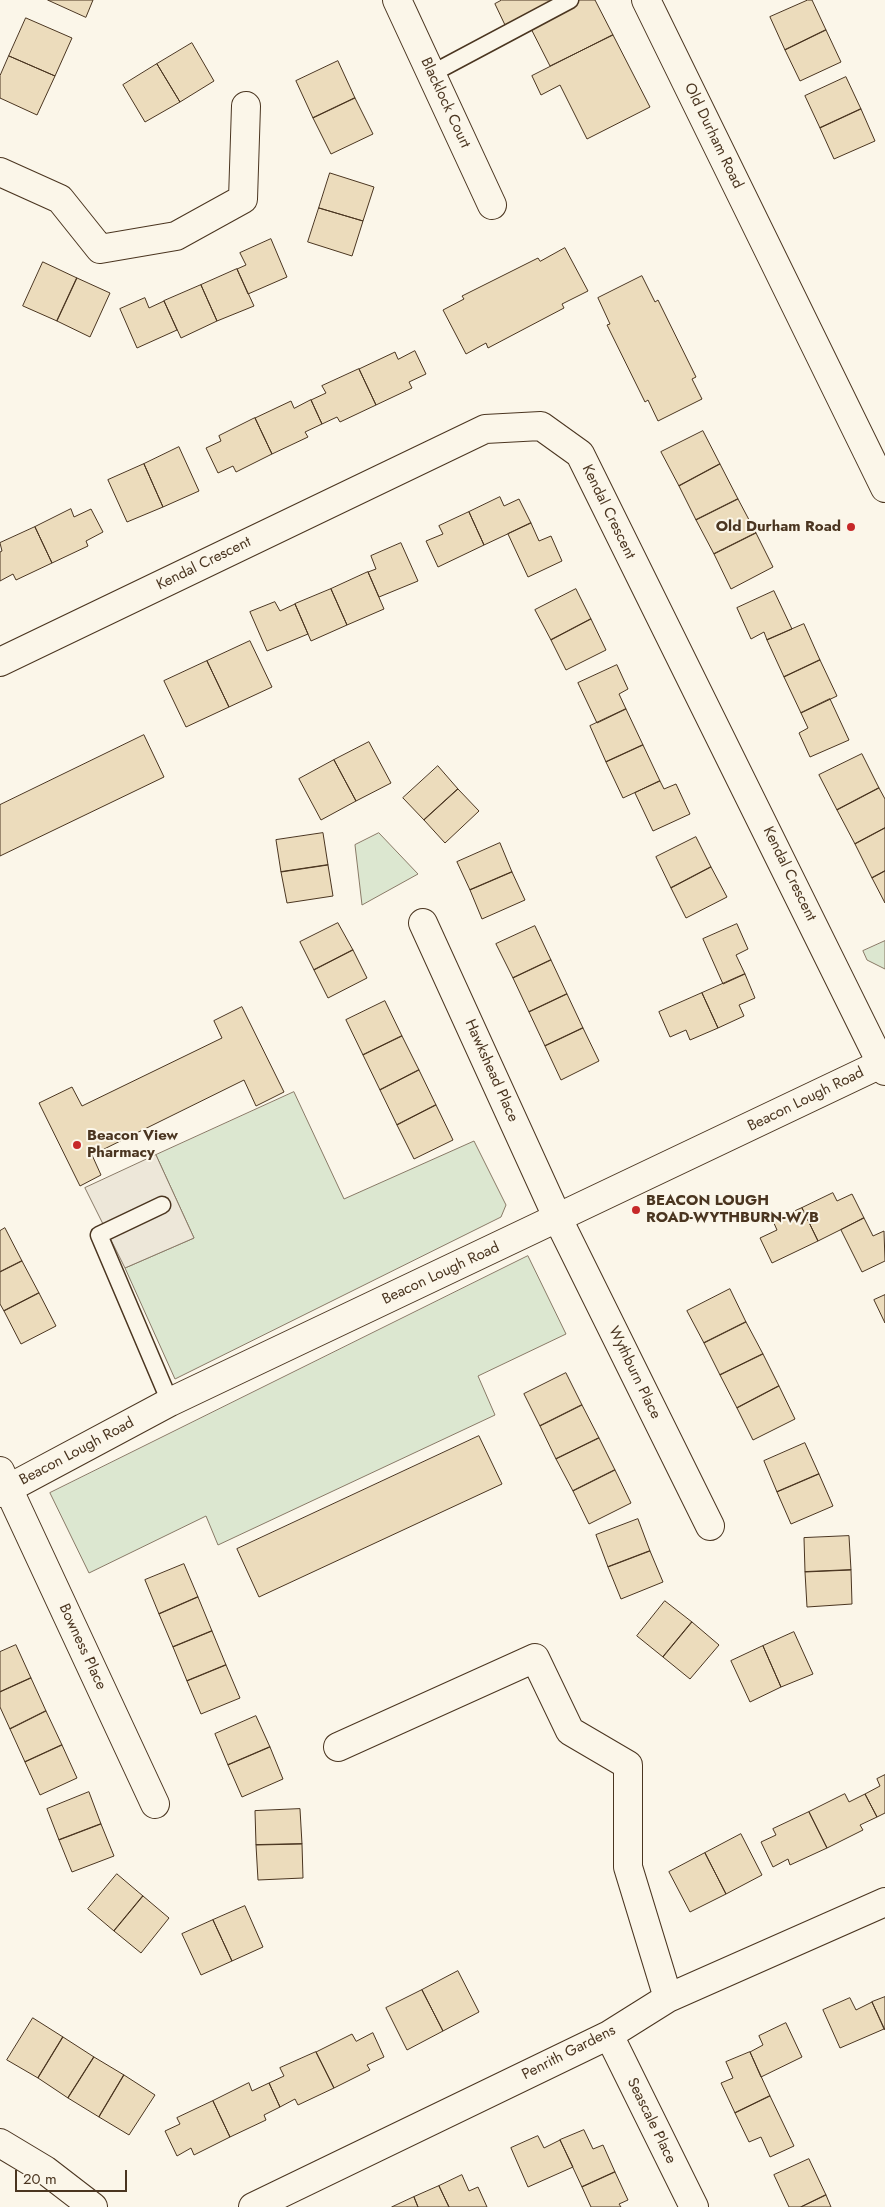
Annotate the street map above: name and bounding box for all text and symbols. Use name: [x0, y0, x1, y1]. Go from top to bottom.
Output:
street label: Blacklock Court: [416, 55, 474, 151]
street label: Old Durham Road: [680, 80, 746, 192]
street label: Kendal Crescent: [577, 462, 639, 562]
place label: Old Durham Road: [716, 518, 841, 536]
marker: Old Durham Road: [845, 521, 857, 533]
street label: Kendal Crescent: [154, 533, 254, 595]
street label: Kendal Crescent: [758, 824, 820, 924]
street label: Hawkshead Place: [460, 1017, 522, 1125]
street label: Beacon Lough Road: [745, 1064, 867, 1136]
place label: Beacon View Pharmacy: [87, 1127, 178, 1162]
marker: Beacon View Pharmacy: [71, 1139, 83, 1151]
place label: BEACON LOUGH ROAD-WYTHBURN-W/B: [646, 1192, 819, 1227]
marker: BEACON LOUGH ROAD-WYTHBURN-W/B: [630, 1204, 642, 1216]
street label: Beacon Lough Road: [380, 1239, 502, 1309]
street label: Wythburn Place: [604, 1324, 664, 1422]
street label: Beacon Lough Road: [17, 1414, 137, 1490]
street label: Bowness Place: [54, 1601, 110, 1693]
street label: Penrith Gardens: [519, 2022, 619, 2084]
street label: Seascale Place: [623, 2075, 679, 2167]
scale bar: [18, 2160, 130, 2192]
text: 20 m: [23, 2168, 57, 2190]

